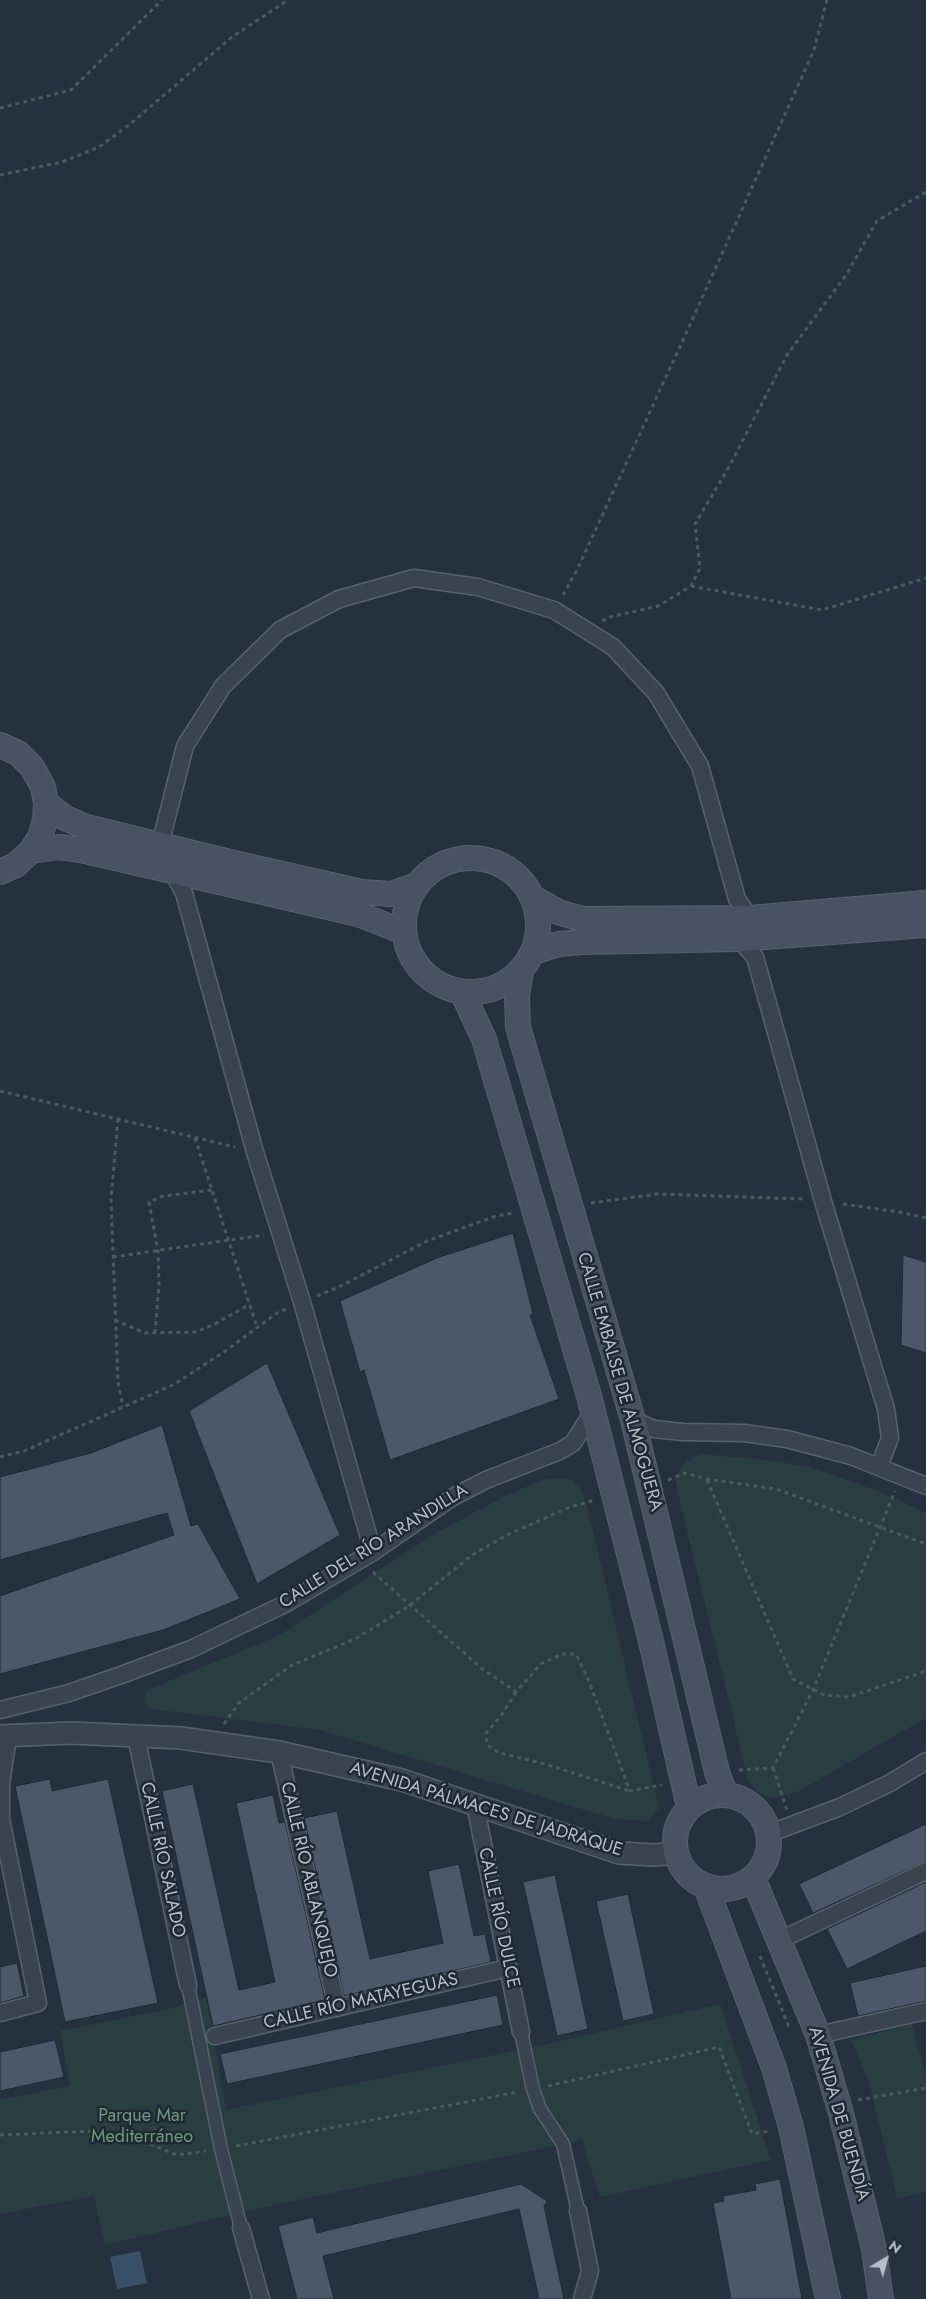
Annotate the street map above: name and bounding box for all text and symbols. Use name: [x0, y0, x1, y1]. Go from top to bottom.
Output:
street label: CALLE EMBALSE DE ALMOGUERA: [572, 1250, 666, 1514]
street label: CALLE DEL RÍO ARANDILLA: [276, 1480, 472, 1614]
street label: AVENIDA PÁLMACES DE JADRAQUE: [347, 1758, 625, 1862]
street label: CALLE RÍO SALADO: [135, 1780, 189, 1940]
street label: CALLE RÍO ABLANQUEJO: [275, 1780, 341, 1980]
street label: CALLE RÍO DULCE: [473, 1846, 523, 1990]
street label: CALLE RÍO MATAYEGUAS: [262, 1969, 460, 2035]
street label: AVENIDA DE BUENDÍA: [803, 2024, 873, 2204]
park label: Parque Mar Mediterráneo: [91, 2106, 193, 2148]
north arrow: [861, 2234, 911, 2284]
text: N: [885, 2236, 905, 2258]

